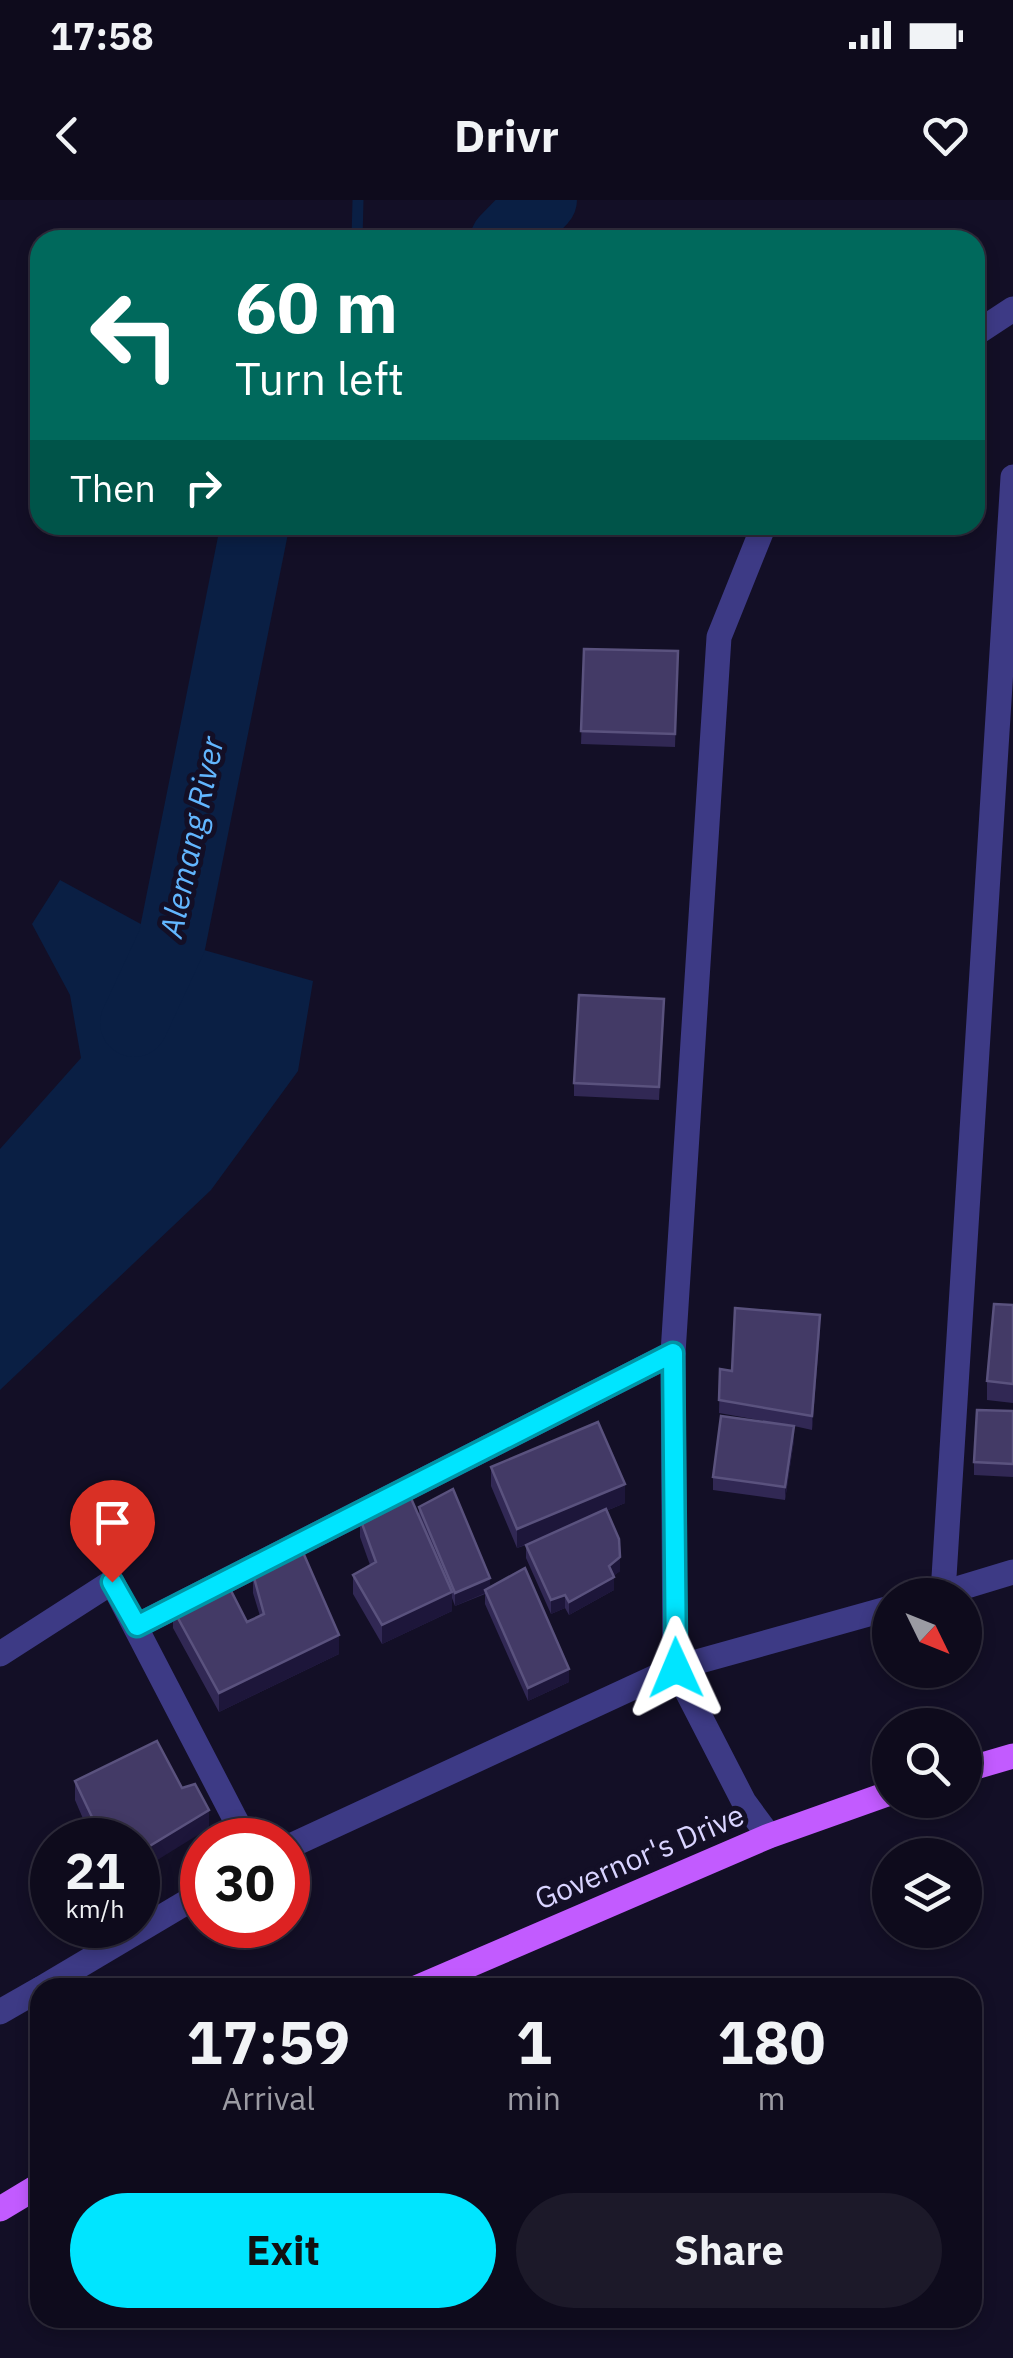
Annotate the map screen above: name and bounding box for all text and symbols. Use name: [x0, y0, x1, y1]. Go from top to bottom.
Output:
text: 17:58: [50, 11, 154, 60]
text: Drivr: [454, 106, 559, 164]
icon: back: [40, 108, 95, 163]
icon: heart: [918, 108, 973, 163]
text: 60 m: [235, 261, 398, 352]
icon: left: [70, 270, 200, 400]
text: Turn left: [235, 349, 404, 407]
icon: right: [176, 460, 231, 515]
text: Then: [70, 463, 156, 512]
water label: Alemang River: [149, 731, 233, 942]
pin: [70, 1480, 155, 1583]
icon: arrive: [85, 1495, 140, 1550]
north arrow: [872, 1578, 982, 1688]
map controls: [872, 1578, 982, 1948]
position arrow: [624, 1616, 728, 1720]
button: search: [872, 1708, 982, 1818]
street label: Governor's Drive: [528, 1794, 750, 1918]
speed limit sign: 30: [180, 1818, 310, 1948]
text: 21: [65, 1838, 125, 1903]
button: layers: [872, 1838, 982, 1948]
text: km/h: [66, 1892, 124, 1925]
text: 17:59: [187, 2002, 350, 2081]
text: 1: [516, 2002, 552, 2081]
text: 180: [717, 2002, 825, 2081]
text: Arrival: [222, 2077, 315, 2119]
text: min: [507, 2077, 561, 2119]
text: m: [758, 2077, 785, 2119]
button: Exit: [70, 2193, 496, 2308]
button: Share: [516, 2193, 942, 2308]

